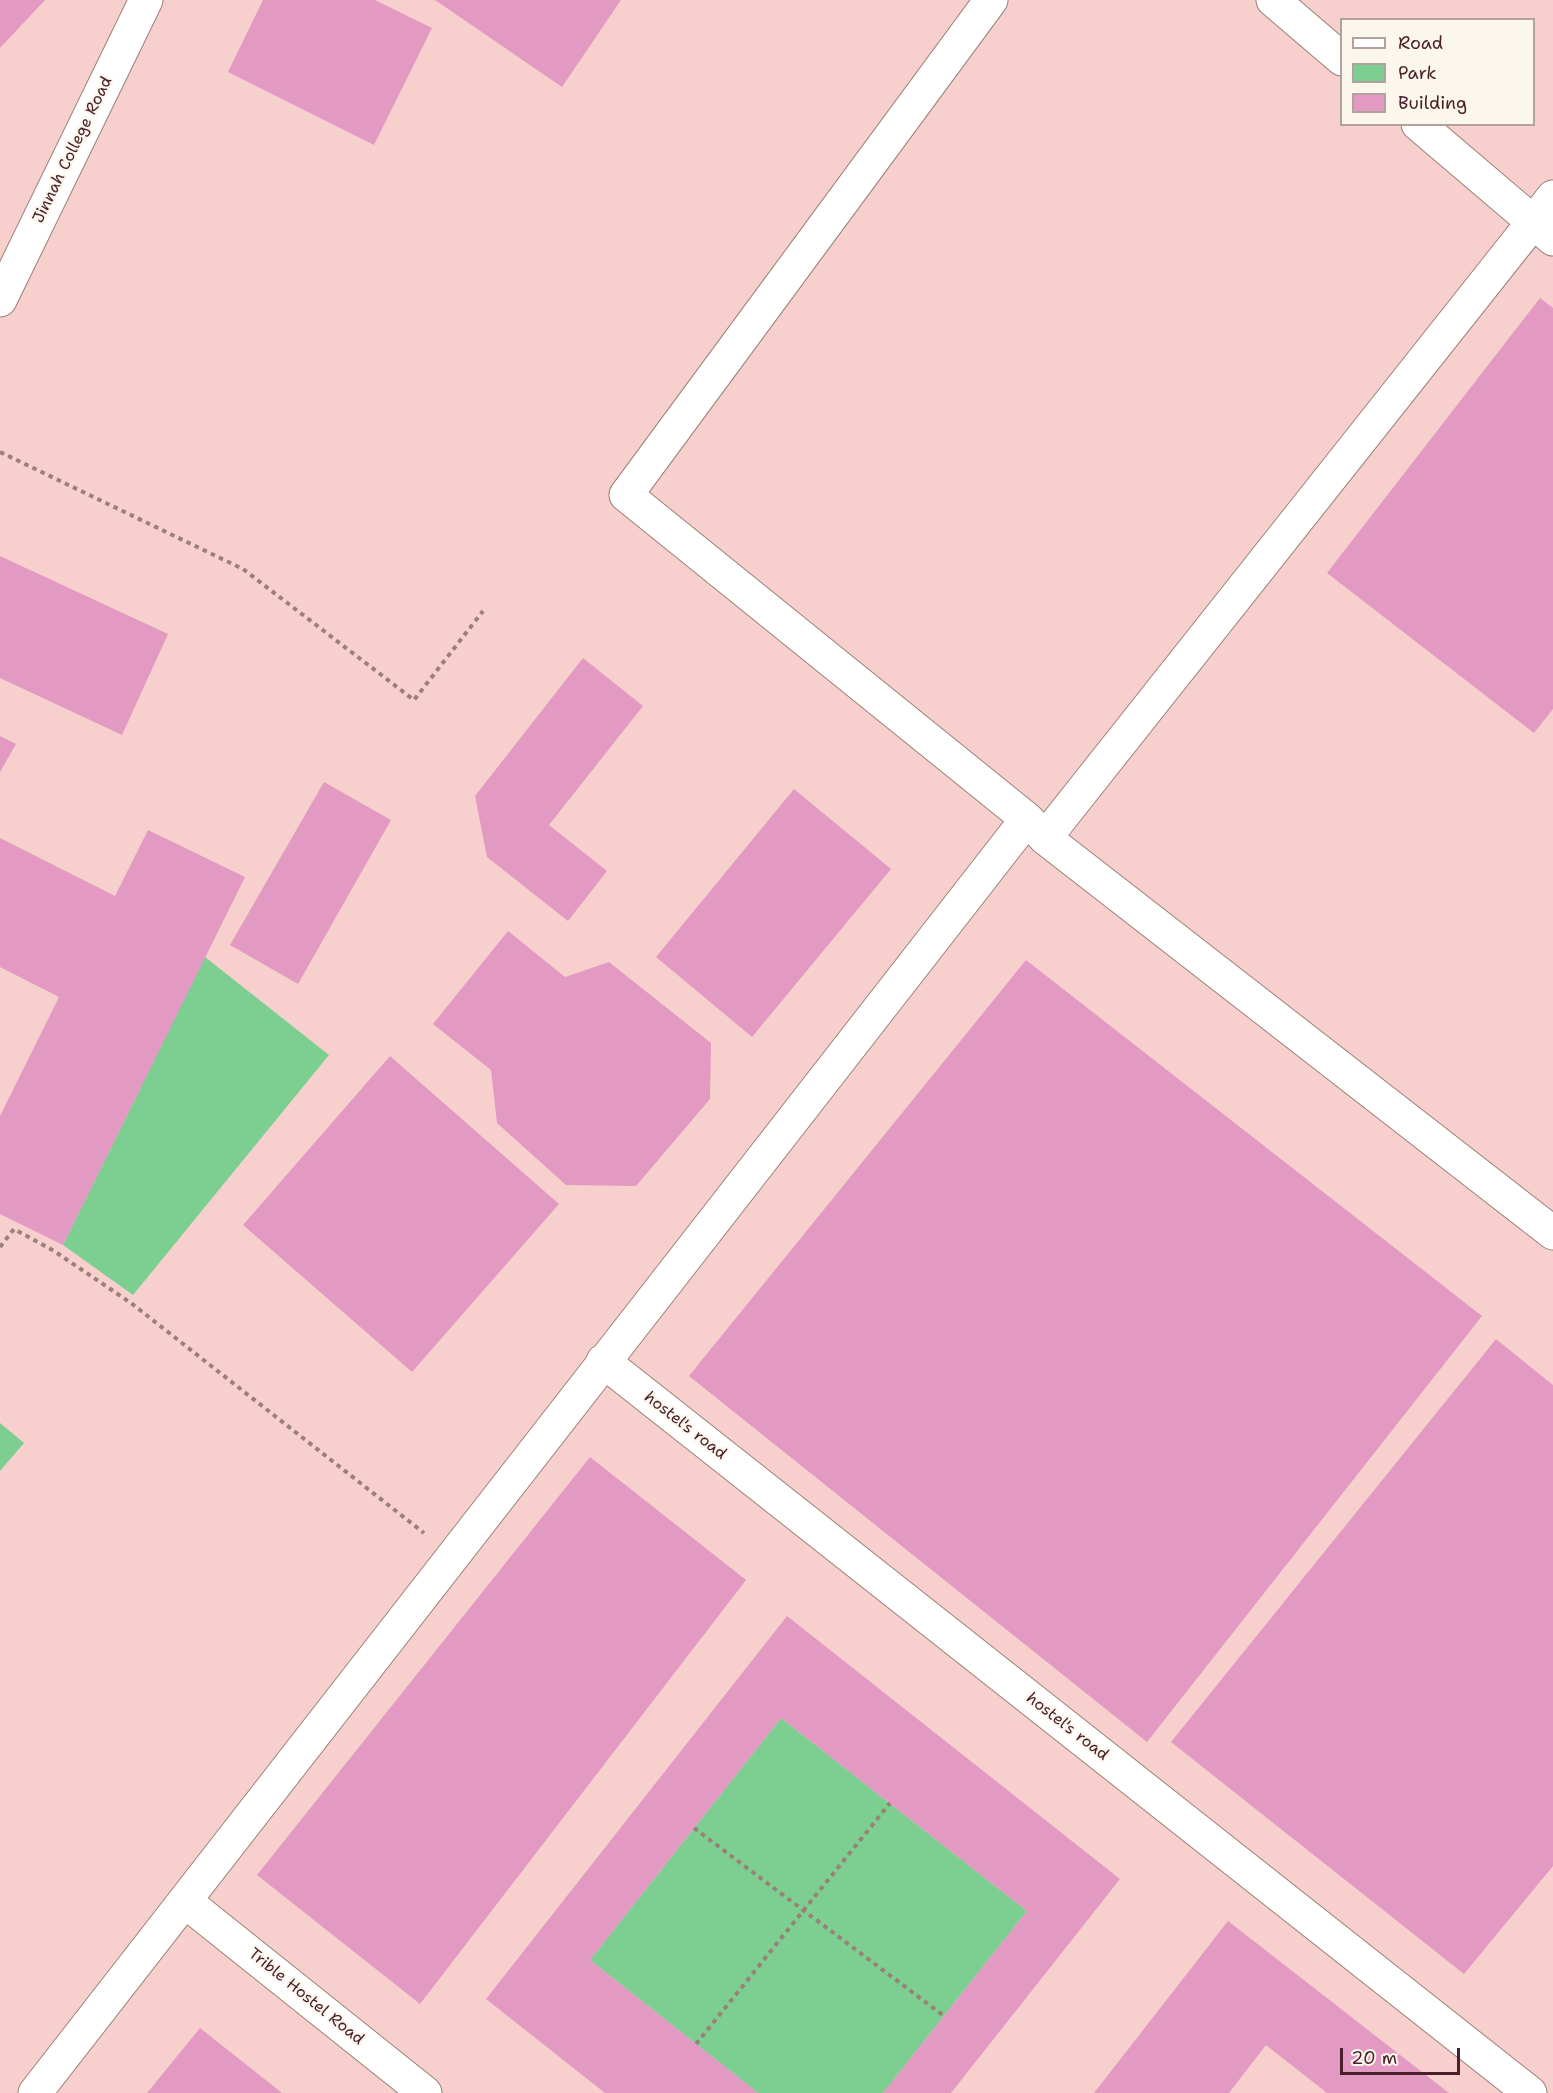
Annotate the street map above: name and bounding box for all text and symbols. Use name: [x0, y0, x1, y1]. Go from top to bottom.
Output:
legend: [1340, 18, 1535, 126]
text: Road: [1398, 31, 1443, 55]
text: Park: [1398, 61, 1437, 85]
street label: Jinnah College Road: [29, 74, 117, 226]
text: Building: [1398, 91, 1467, 115]
street label: hostel's road: [640, 1388, 730, 1464]
street label: hostel's road: [1022, 1689, 1112, 1765]
street label: Trible Hostel Road: [244, 1945, 368, 2049]
scale bar: [1343, 2036, 1463, 2074]
text: 20 m: [1351, 2046, 1397, 2070]

